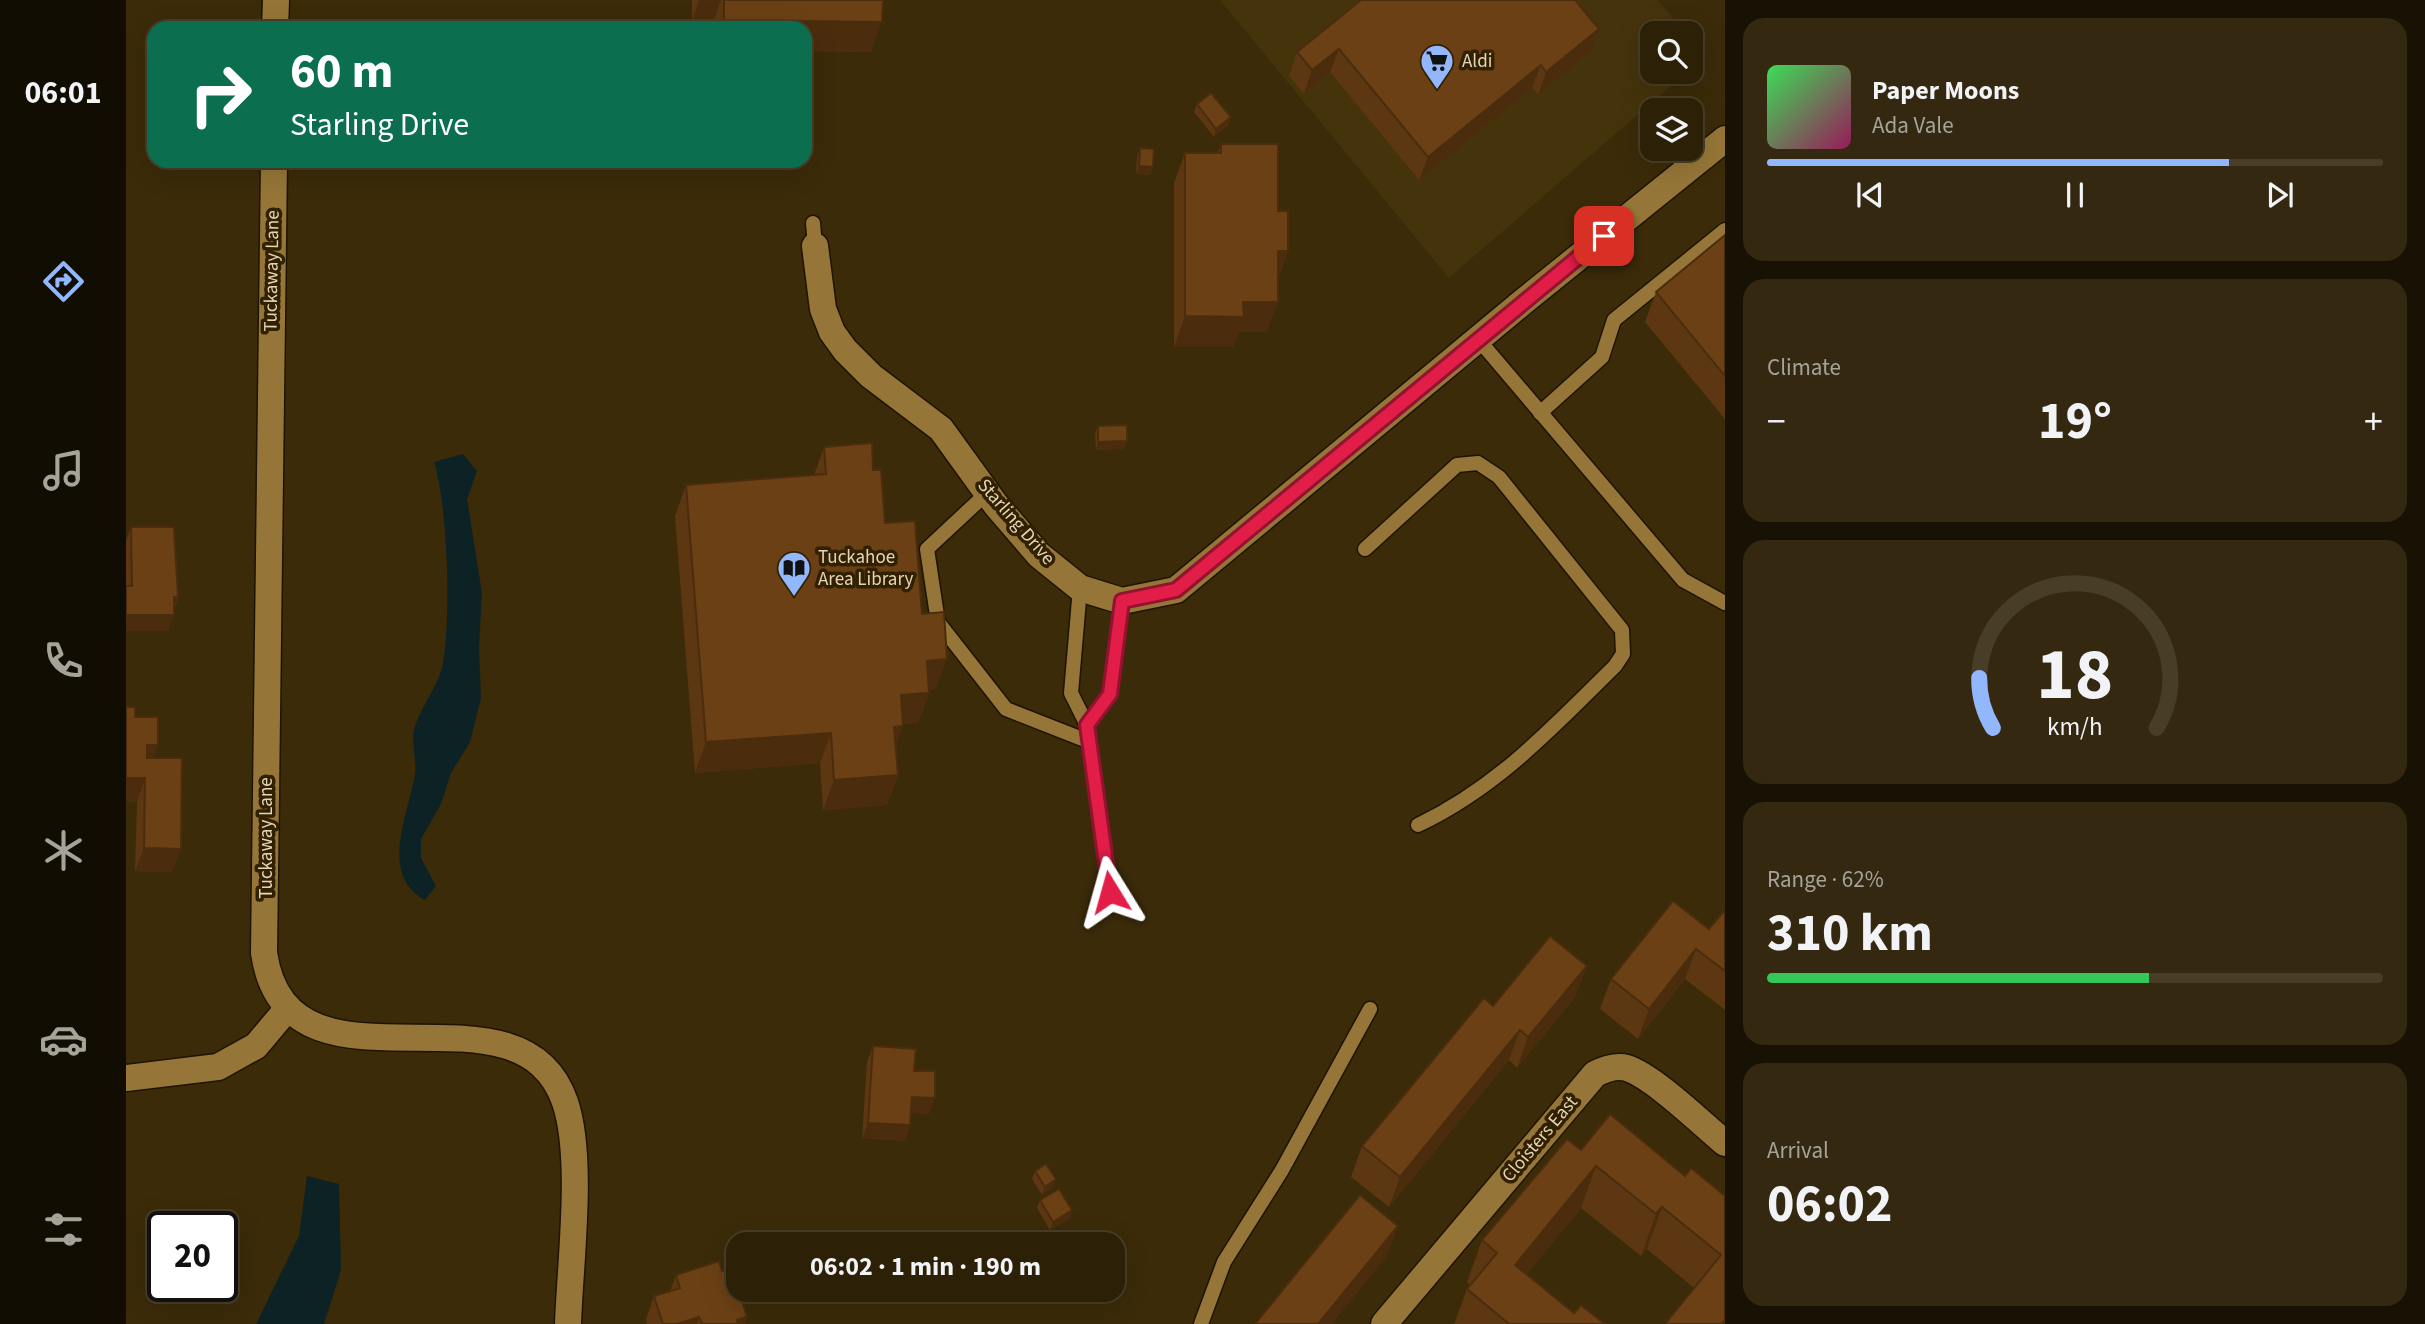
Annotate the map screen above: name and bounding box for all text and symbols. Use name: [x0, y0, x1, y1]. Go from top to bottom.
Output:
map controls: [1640, 21, 1703, 161]
button: search: [1640, 21, 1703, 84]
text: 60 m: [290, 37, 394, 107]
supermarket icon: Aldi: [1418, 42, 1456, 91]
place label: Aldi: [1462, 48, 1492, 75]
icon: right: [175, 49, 266, 140]
text: 06:01: [24, 70, 102, 116]
text: Paper Moons: [1872, 72, 2019, 109]
button: layers: [1640, 98, 1703, 161]
text: Starling Drive: [290, 102, 469, 148]
text: Ada Vale: [1872, 109, 1954, 142]
icon: previous: [1851, 176, 1889, 214]
icon: pause: [2056, 176, 2094, 214]
icon: next: [2261, 176, 2299, 214]
pin: [1574, 206, 1634, 266]
street label: Tuckaway Lane: [257, 210, 287, 332]
icon: arrive: [1585, 217, 1623, 255]
icon: directions: [39, 257, 88, 306]
text: Climate: [1767, 351, 1841, 384]
text: 19°: [2038, 385, 2112, 459]
text: −: [1767, 395, 1786, 449]
text: +: [2364, 395, 2383, 449]
icon: music: [39, 446, 88, 495]
street label: Starling Drive: [971, 473, 1061, 571]
place label: Tuckahoe Area Library: [818, 544, 913, 593]
library icon: Tuckahoe Area Library: [775, 549, 813, 598]
text: 18: [2037, 623, 2113, 727]
icon: phone: [39, 636, 88, 685]
text: km/h: [2047, 709, 2103, 745]
street label: Tuckaway Lane: [253, 777, 280, 899]
icon: climate: [39, 826, 88, 875]
position arrow: [1073, 855, 1147, 929]
text: Range · 62%: [1767, 863, 1884, 896]
text: 310 km: [1767, 897, 1933, 971]
icon: car: [39, 1015, 88, 1064]
street label: Cloisters East: [1496, 1089, 1585, 1188]
text: Arrival: [1767, 1134, 1829, 1167]
text: 06:02: [1767, 1168, 1892, 1242]
icon: filters: [39, 1205, 88, 1254]
speed limit sign: 20: [147, 1211, 238, 1302]
text: 06:02 · 1 min · 190 m: [810, 1248, 1041, 1285]

